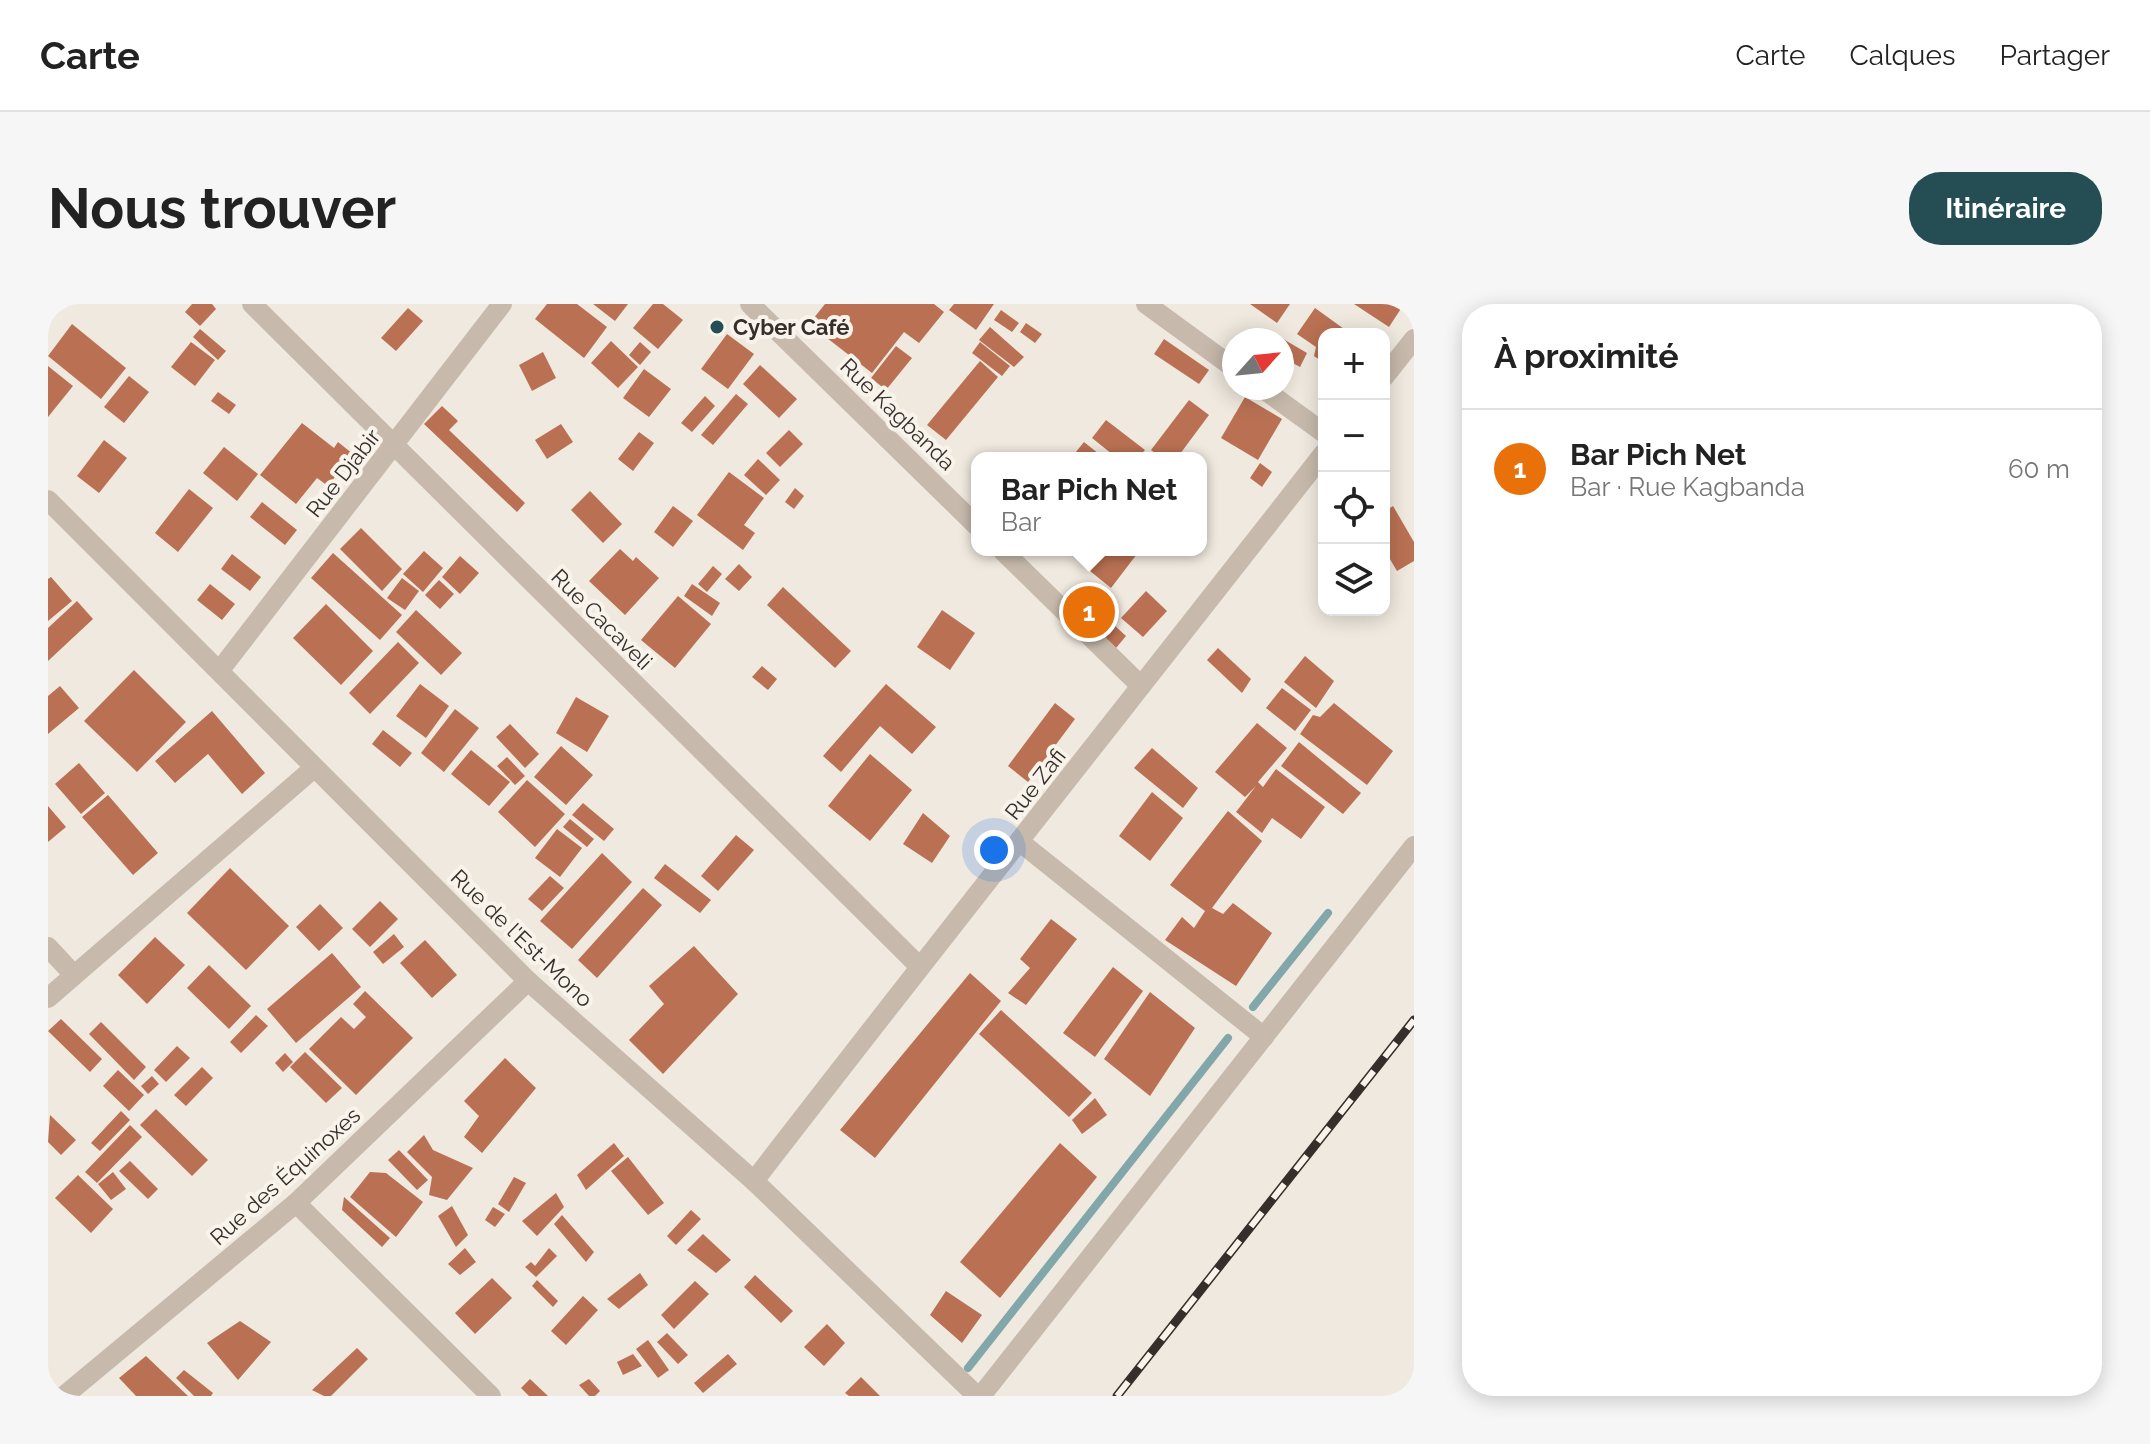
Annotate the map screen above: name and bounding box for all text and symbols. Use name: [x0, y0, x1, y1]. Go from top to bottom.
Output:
text: Carte: [40, 33, 140, 78]
text: Carte: [1736, 39, 1805, 72]
text: Calques: [1849, 39, 1955, 72]
text: Partager: [1999, 39, 2110, 72]
button: Itinéraire: [1909, 172, 2102, 245]
text: Nous trouver: [48, 175, 396, 241]
place label: Cyber Café: [733, 314, 849, 340]
marker: Cyber Café: [708, 318, 726, 336]
north arrow: [1222, 328, 1294, 400]
map controls: [1318, 328, 1390, 616]
button: +: [1318, 328, 1390, 400]
text: À proximité: [1494, 336, 1679, 376]
street label: Rue Kagbanda: [835, 353, 961, 475]
button: −: [1318, 400, 1390, 472]
street label: Rue Djabir: [301, 424, 386, 522]
text: Bar Pich Net: [1570, 437, 1746, 472]
popup: [971, 452, 1207, 556]
text: 1: [1514, 454, 1526, 484]
text: 60 m: [2008, 454, 2070, 484]
text: Bar Pich Net: [1001, 472, 1177, 507]
button: locate: [1318, 472, 1390, 544]
text: Bar · Rue Kagbanda: [1570, 472, 1805, 502]
text: Bar: [1001, 507, 1041, 537]
button: layers: [1318, 544, 1390, 616]
street label: Rue Cacaveli: [546, 563, 658, 675]
pin: 1: [1063, 582, 1115, 642]
street label: Rue Zafi: [999, 743, 1071, 825]
your location: [974, 830, 1014, 870]
street label: Rue de l'Est-Mono: [446, 864, 598, 1012]
street label: Rue des Équinoxes: [205, 1102, 365, 1250]

